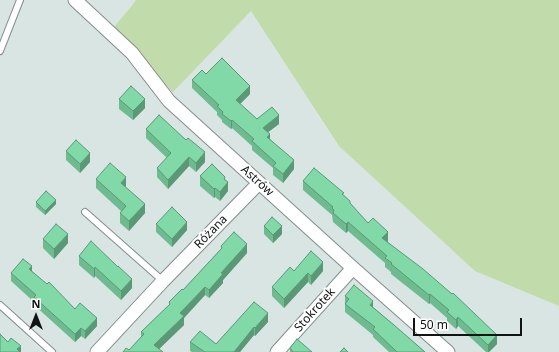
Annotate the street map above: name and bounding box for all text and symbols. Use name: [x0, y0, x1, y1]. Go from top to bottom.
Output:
street label: Astrów: [238, 163, 276, 199]
street label: Różana: [192, 212, 230, 252]
street label: Stokrotek: [292, 285, 338, 335]
north arrow: [16, 296, 56, 336]
text: N: [32, 296, 40, 311]
scale bar: [415, 310, 524, 336]
text: 50 m: [420, 316, 448, 333]

